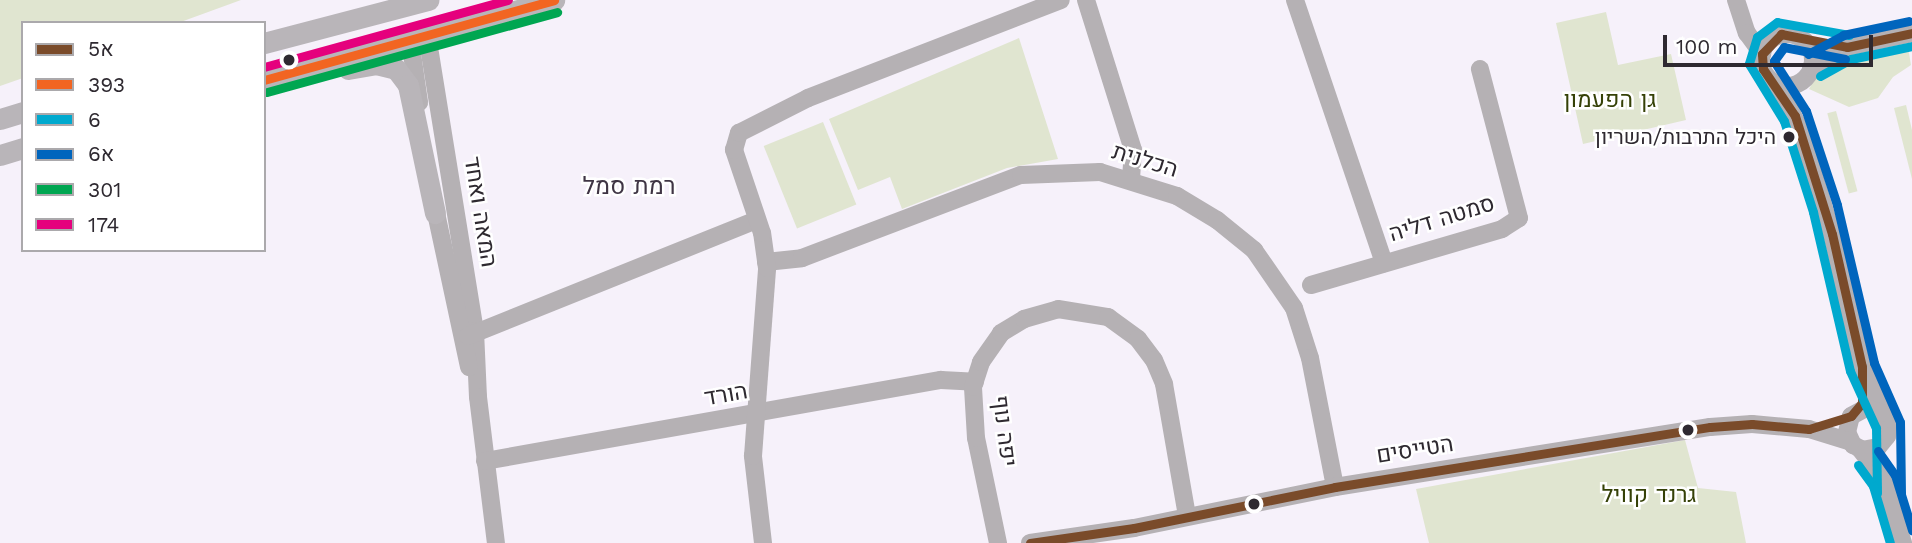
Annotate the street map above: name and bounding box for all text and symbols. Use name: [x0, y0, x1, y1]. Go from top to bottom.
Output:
legend: [21, 21, 266, 252]
scale bar: [1667, 21, 1877, 65]
text: 100 m: [1676, 34, 1738, 59]
text: 5א: [88, 36, 114, 61]
unlabelled marker: [282, 53, 296, 67]
text: 393: [88, 72, 125, 97]
park label: גן הפעמון: [1564, 86, 1656, 114]
text: 6: [88, 107, 101, 132]
place label: היכל התרבות/השריון: [1595, 124, 1776, 150]
marker: היכל התרבות/השריון: [1782, 130, 1796, 144]
street label: הכלנית: [1109, 138, 1181, 184]
text: 6א: [88, 141, 114, 166]
street label: המאה ואחד: [458, 155, 502, 269]
district label: רמת סמל: [582, 173, 676, 201]
text: 301: [88, 177, 122, 202]
street label: סמטה דליה: [1386, 190, 1498, 248]
text: 174: [88, 212, 119, 237]
street label: הורד: [702, 378, 750, 412]
street label: יפה נוף: [986, 394, 1022, 468]
unlabelled marker: [1681, 423, 1695, 437]
street label: הטייסים: [1374, 430, 1456, 470]
park label: גרנד קוויל: [1602, 481, 1696, 509]
unlabelled marker: [1247, 497, 1261, 511]

